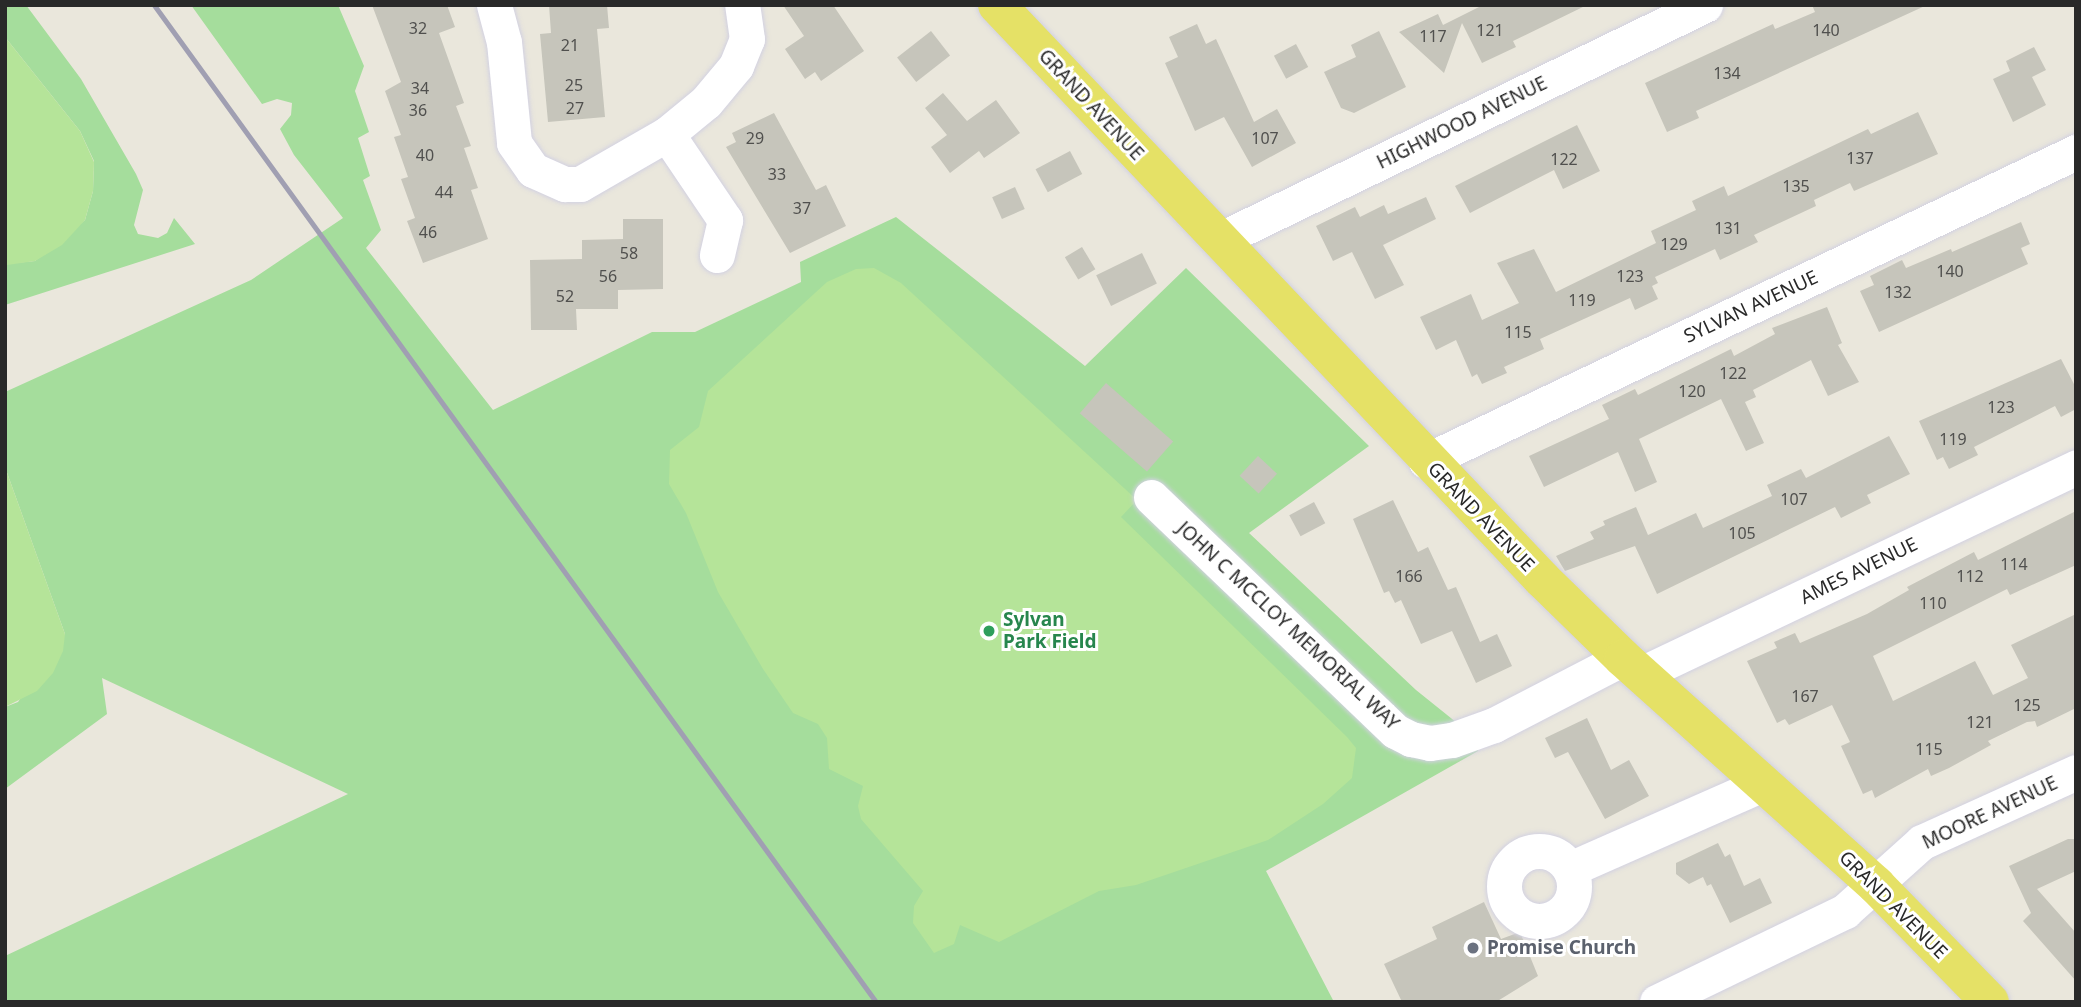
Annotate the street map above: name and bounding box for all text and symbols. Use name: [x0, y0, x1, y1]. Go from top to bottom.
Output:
house number: 32: [409, 18, 427, 38]
house number: 121: [1476, 20, 1504, 40]
house number: 140: [1812, 20, 1840, 40]
house number: 117: [1419, 26, 1447, 46]
house number: 21: [561, 35, 579, 55]
street label: GRAND AVENUE: [1034, 45, 1148, 165]
house number: 134: [1713, 63, 1741, 83]
street label: HIGHWOOD AVENUE: [1373, 72, 1551, 174]
house number: 25: [565, 75, 583, 95]
house number: 34: [411, 78, 429, 98]
house number: 27: [566, 98, 584, 118]
house number: 36: [409, 100, 427, 120]
house number: 29: [746, 128, 764, 148]
house number: 107: [1251, 128, 1279, 148]
house number: 40: [416, 145, 434, 165]
house number: 137: [1846, 148, 1874, 168]
house number: 122: [1550, 149, 1578, 169]
house number: 33: [768, 164, 786, 184]
house number: 135: [1782, 176, 1810, 196]
house number: 44: [435, 182, 453, 202]
house number: 37: [793, 198, 811, 218]
house number: 131: [1714, 218, 1742, 238]
house number: 46: [419, 222, 437, 242]
house number: 129: [1660, 234, 1688, 254]
house number: 58: [620, 243, 638, 263]
house number: 140: [1936, 261, 1964, 281]
house number: 56: [599, 266, 617, 286]
house number: 123: [1616, 266, 1644, 286]
street label: SYLVAN AVENUE: [1680, 266, 1822, 348]
house number: 132: [1884, 282, 1912, 302]
house number: 52: [556, 286, 574, 306]
house number: 119: [1568, 290, 1596, 310]
house number: 115: [1504, 322, 1532, 342]
house number: 122: [1719, 363, 1747, 383]
house number: 120: [1678, 381, 1706, 401]
house number: 123: [1987, 397, 2015, 417]
house number: 119: [1939, 429, 1967, 449]
street label: GRAND AVENUE: [1423, 458, 1539, 576]
house number: 107: [1780, 489, 1808, 509]
street label: JOHN C MCCLOY MEMORIAL WAY: [1172, 517, 1404, 735]
house number: 105: [1728, 523, 1756, 543]
street label: AMES AVENUE: [1797, 533, 1921, 609]
house number: 114: [2000, 554, 2028, 574]
house number: 166: [1395, 566, 1423, 586]
house number: 112: [1956, 566, 1984, 586]
house number: 110: [1919, 593, 1947, 613]
place label: Sylvan Park Field: [1003, 609, 1097, 653]
marker: Sylvan Park Field: [981, 623, 997, 639]
house number: 167: [1791, 686, 1819, 706]
house number: 125: [2013, 695, 2041, 715]
house number: 121: [1966, 712, 1994, 732]
house number: 115: [1915, 739, 1943, 759]
street label: MOORE AVENUE: [1919, 772, 2061, 854]
street label: GRAND AVENUE: [1834, 846, 1952, 964]
place label: Promise Church: [1487, 937, 1636, 959]
marker: Promise Church: [1465, 940, 1481, 956]

